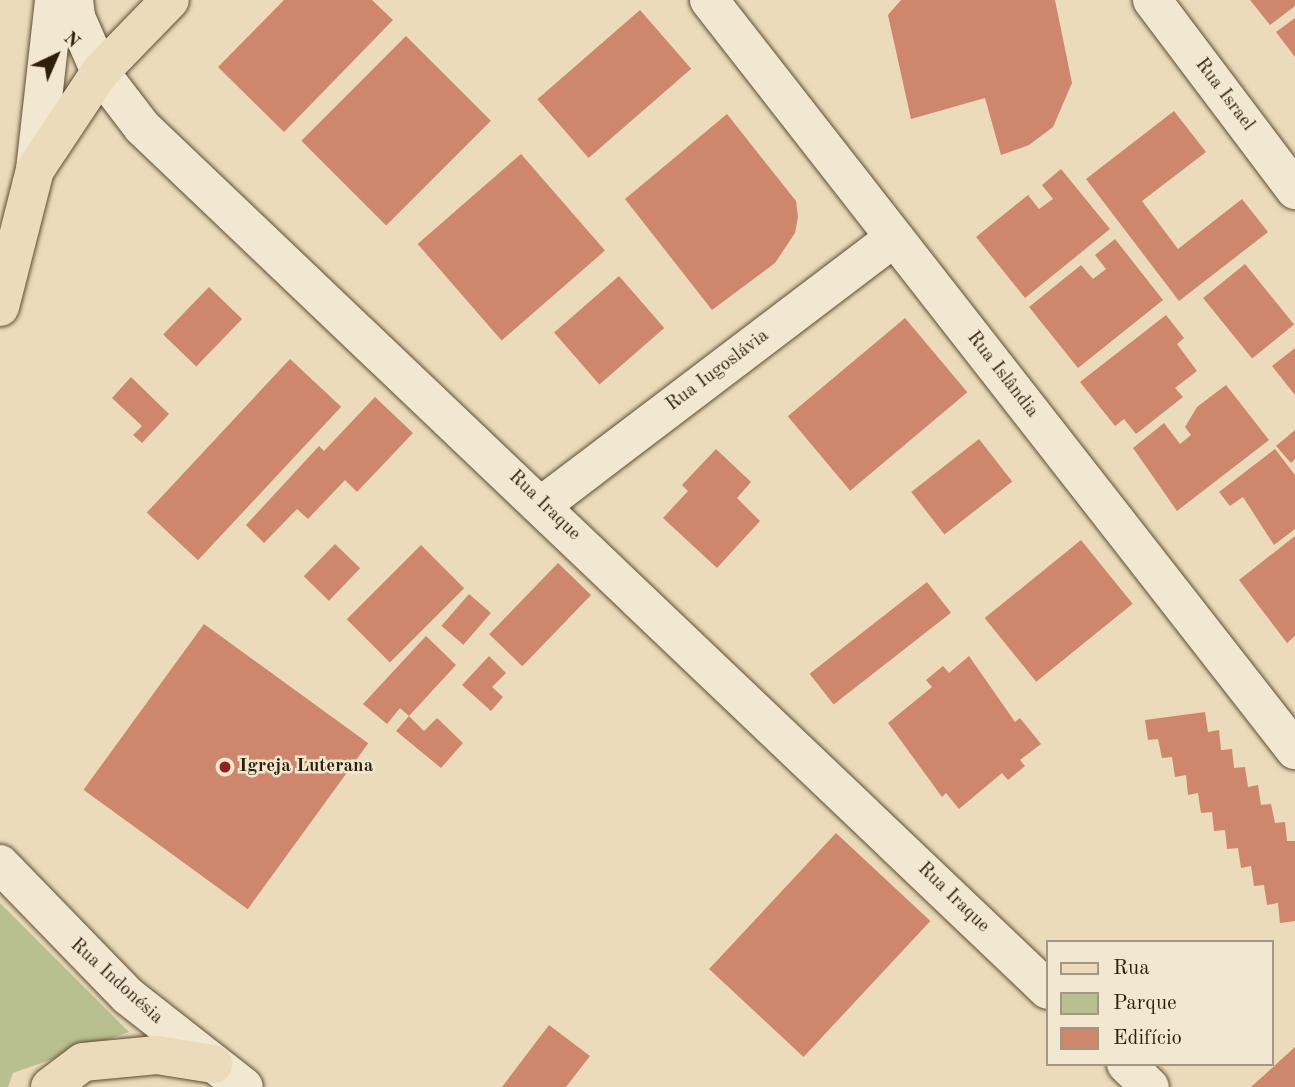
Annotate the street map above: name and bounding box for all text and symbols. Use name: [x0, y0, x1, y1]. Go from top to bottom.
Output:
north arrow: [21, 21, 91, 91]
text: N: [59, 29, 83, 52]
street label: Rua Israel: [1189, 54, 1259, 136]
street label: Rua Iugoslávia: [662, 325, 774, 417]
street label: Rua Islândia: [961, 327, 1043, 423]
street label: Rua Iraque: [503, 466, 585, 546]
place label: Igreja Luterana: [239, 756, 373, 778]
marker: Igreja Luterana: [217, 759, 233, 775]
street label: Rua Iraque: [912, 858, 994, 938]
street label: Rua Indonésia: [65, 934, 167, 1030]
legend: [1046, 940, 1274, 1066]
text: Rua: [1113, 958, 1150, 979]
text: Parque: [1113, 993, 1177, 1014]
text: Edifício: [1113, 1028, 1182, 1049]

